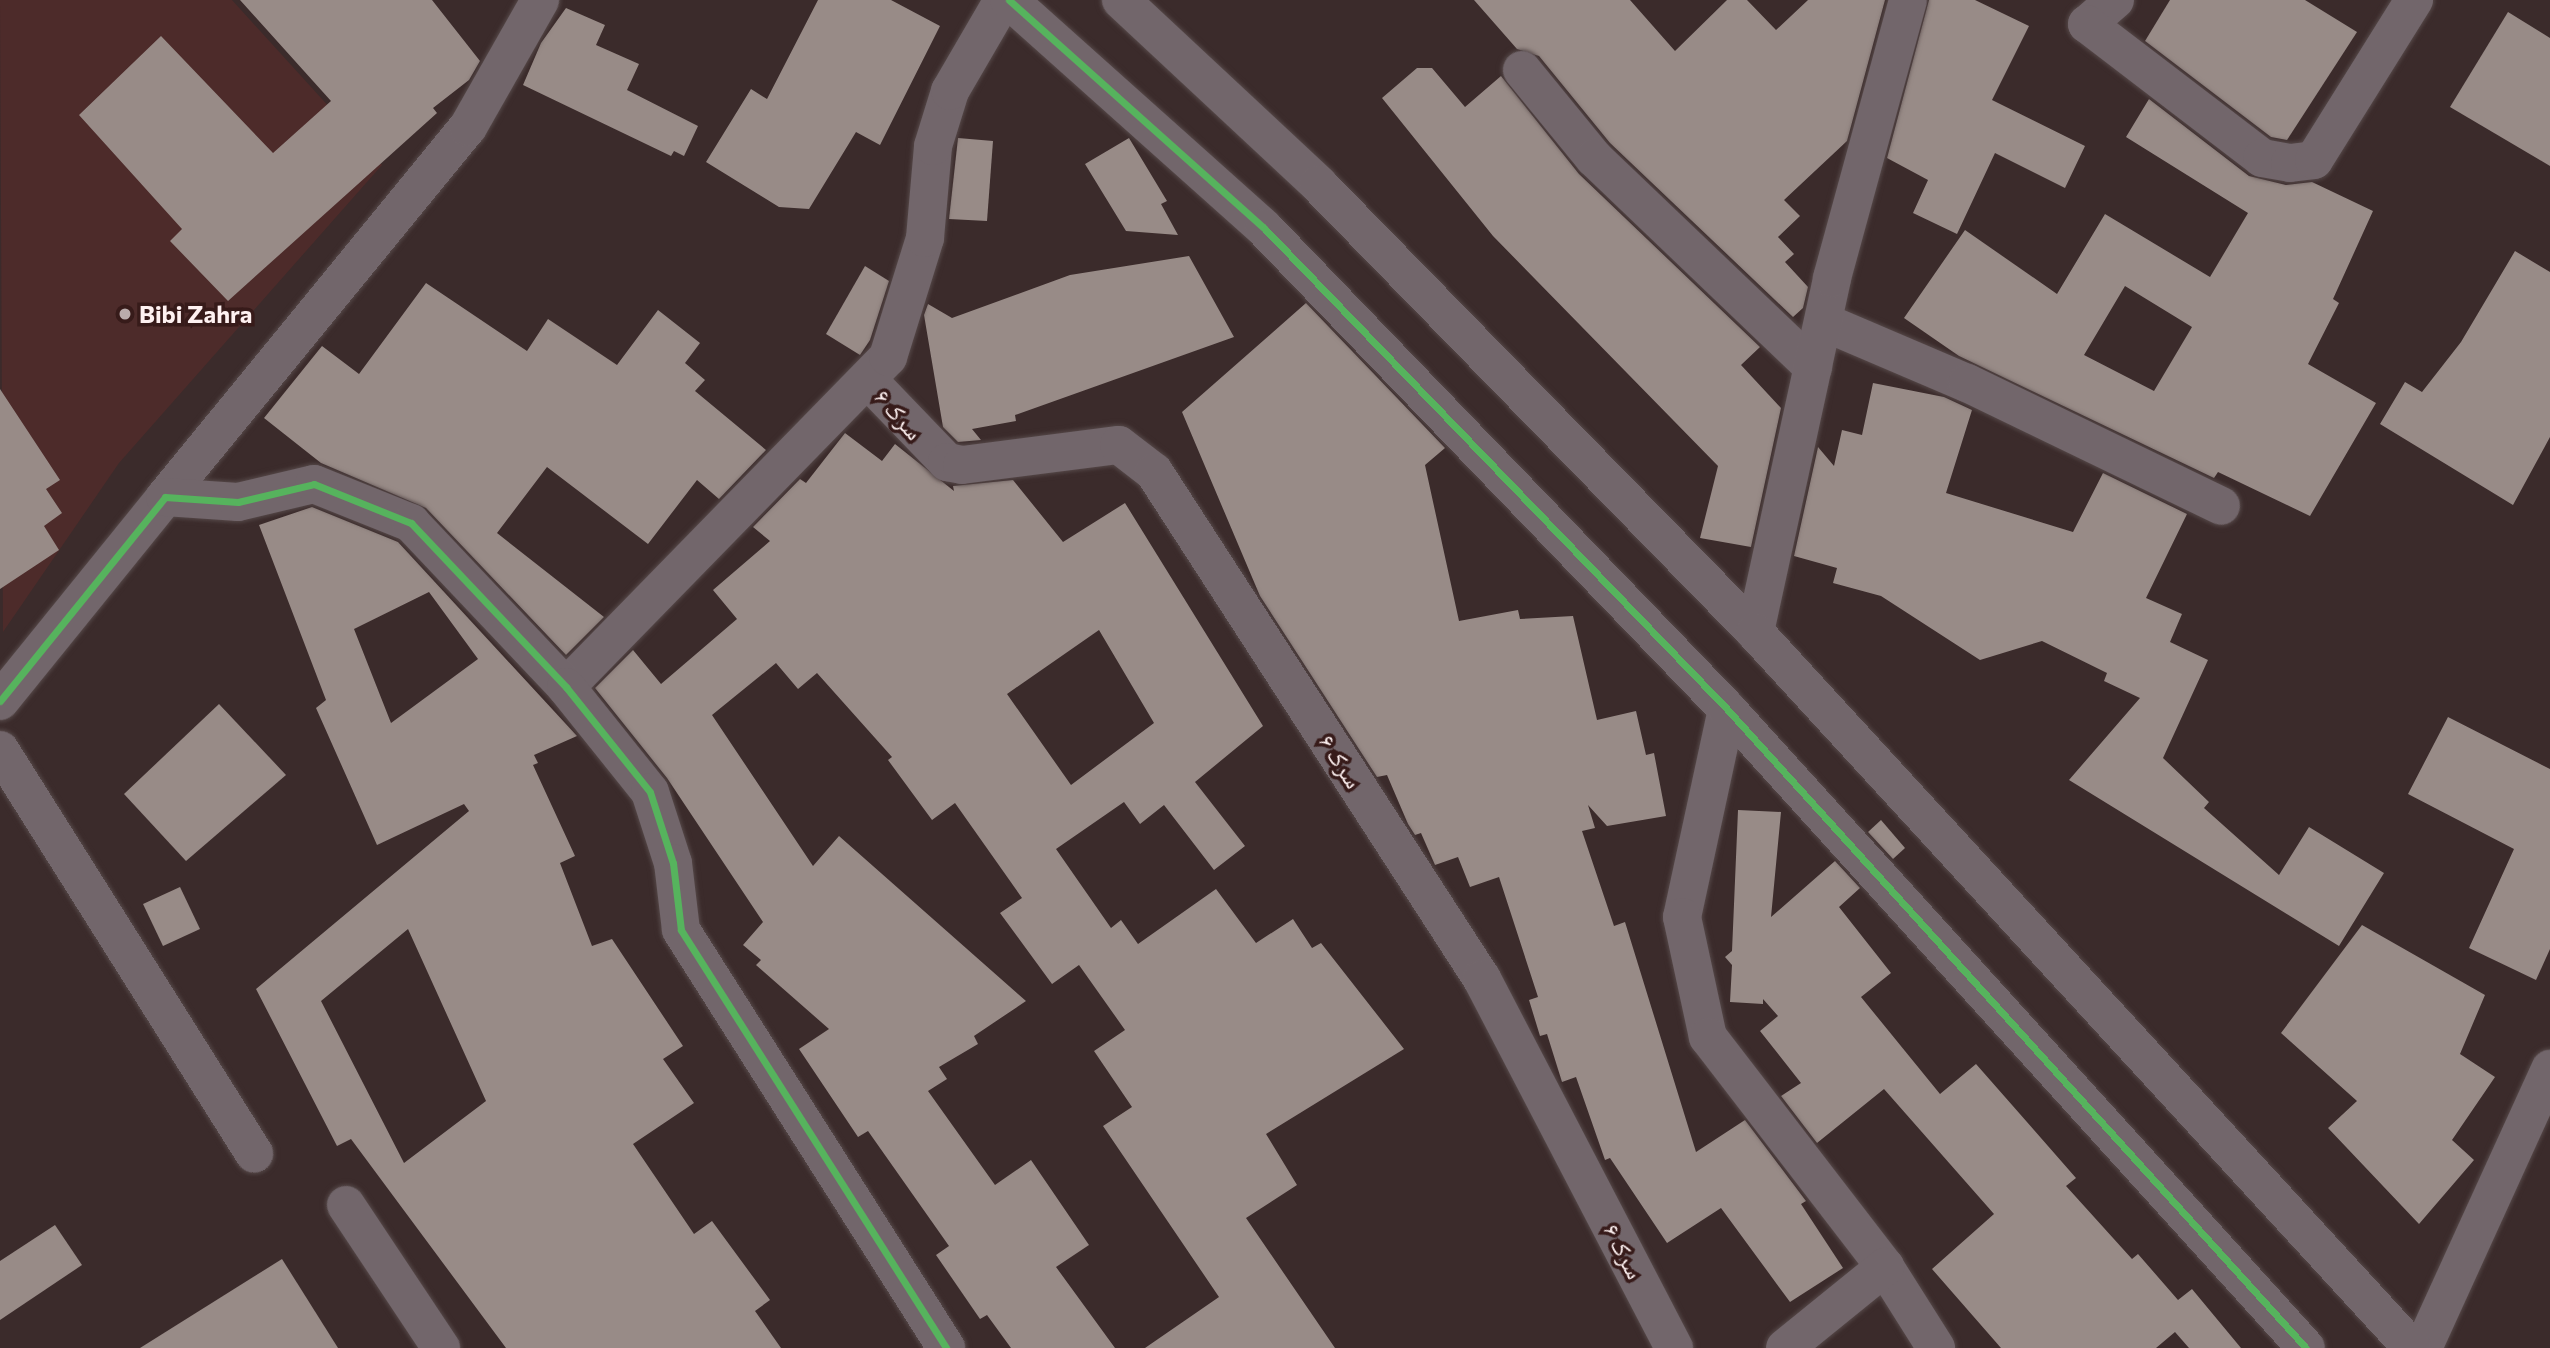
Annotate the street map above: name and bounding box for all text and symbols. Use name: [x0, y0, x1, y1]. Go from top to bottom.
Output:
place label: Bibi Zahra: [139, 300, 252, 328]
marker: Bibi Zahra: [117, 306, 133, 322]
street label: سرک ۶: [869, 383, 929, 445]
street label: سرک ۶: [1313, 729, 1369, 793]
street label: سرک ۶: [1598, 1219, 1650, 1283]

